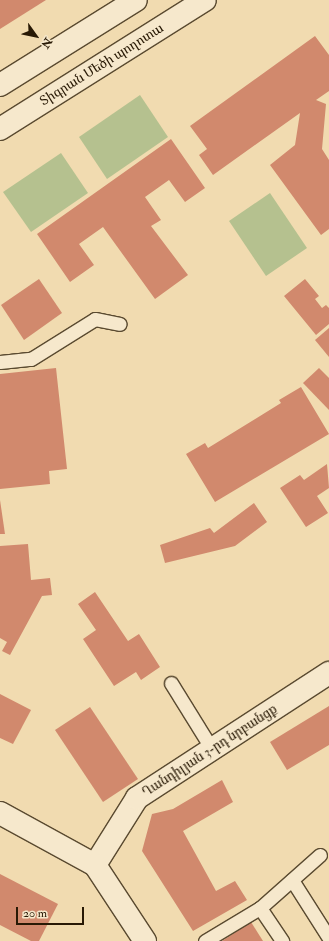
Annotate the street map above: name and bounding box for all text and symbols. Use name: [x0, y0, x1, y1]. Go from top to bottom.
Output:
north arrow: [16, 16, 56, 56]
street label: Տիգրան Մեծի պողոտա: [37, 21, 167, 109]
text: N: [38, 35, 55, 50]
street label: Ղանդիլյան 3-րդ նրբանցք: [140, 702, 280, 800]
scale bar: [18, 899, 86, 925]
text: 20 m: [23, 906, 47, 921]

